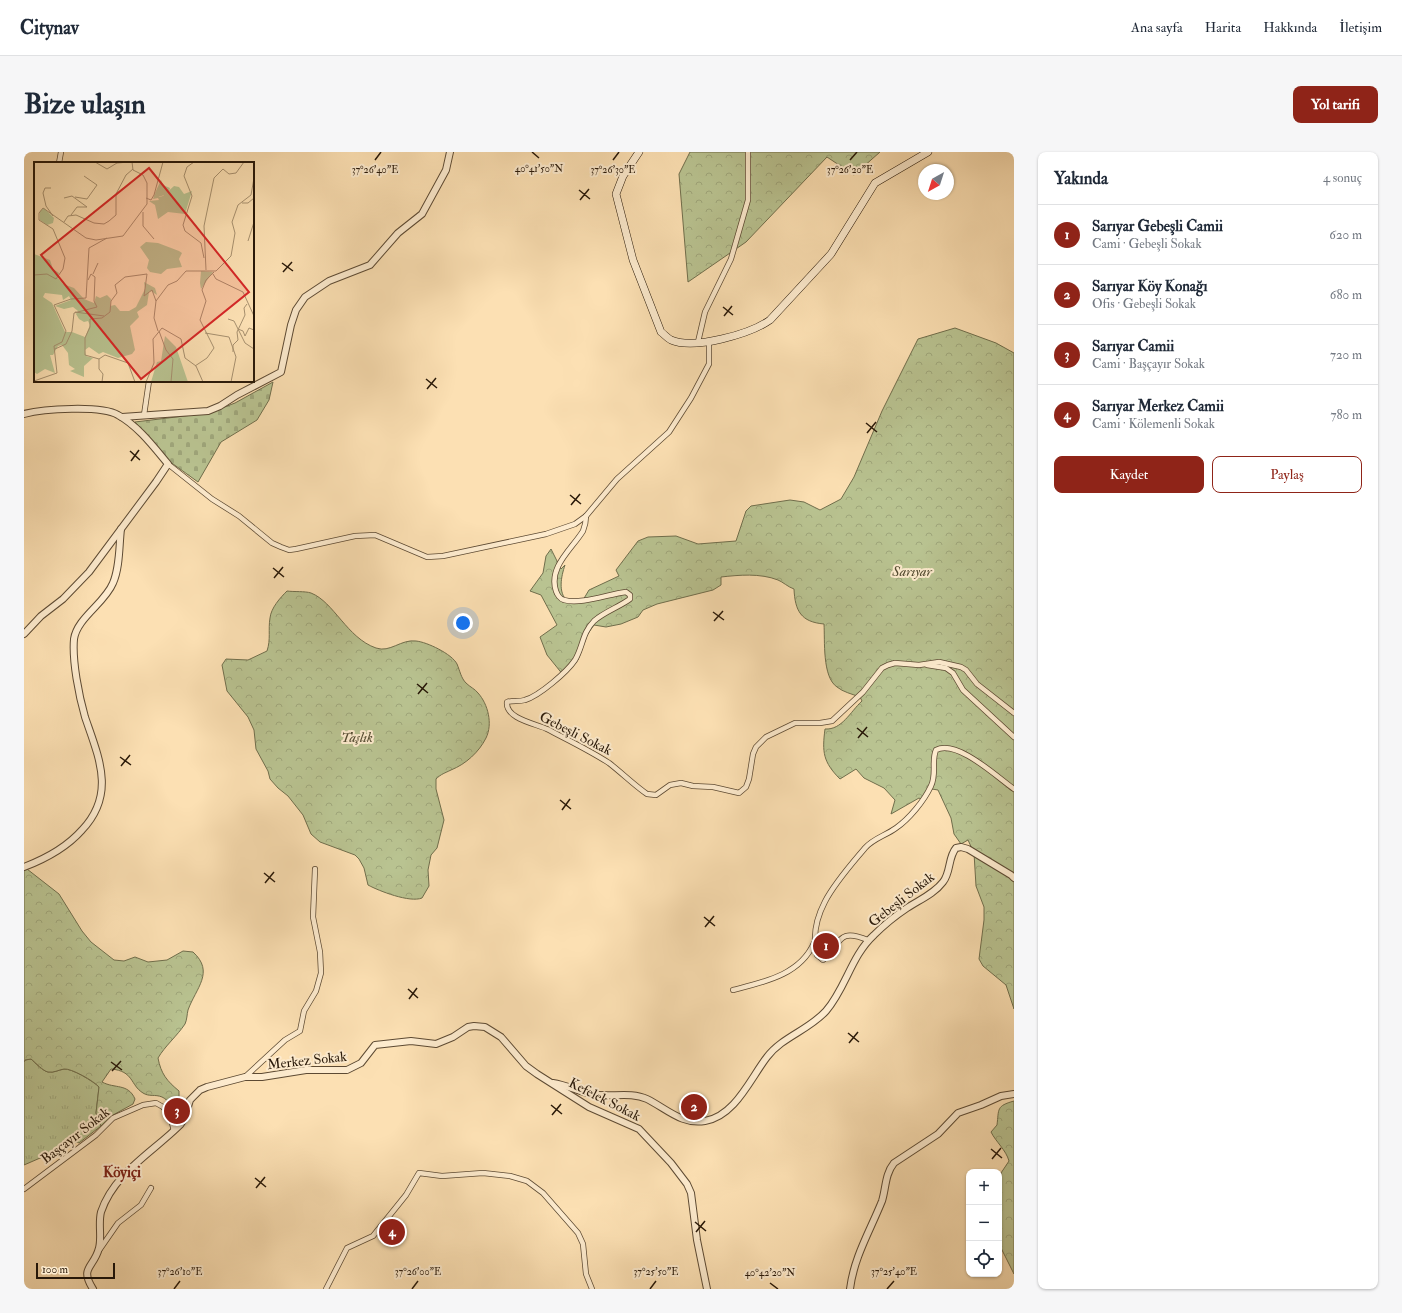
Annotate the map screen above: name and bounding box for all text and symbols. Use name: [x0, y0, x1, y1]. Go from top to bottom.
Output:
text: Citynav: [20, 16, 79, 40]
text: Ana sayfa: [1131, 19, 1183, 36]
text: Harita: [1205, 19, 1241, 36]
text: Hakkında: [1263, 19, 1317, 36]
text: İletişim: [1339, 19, 1382, 36]
button: Yol tarifi: [1293, 86, 1378, 123]
text: Bize ulaşın: [24, 87, 146, 122]
inset map: [34, 162, 254, 382]
text: 40°41'50"N: [515, 163, 563, 175]
text: 37°26'40"E: [352, 164, 398, 176]
text: 37°26'30"E: [590, 164, 636, 176]
text: 37°26'20"E: [827, 164, 873, 176]
north arrow: [918, 164, 954, 200]
text: Yakında: [1054, 168, 1108, 189]
text: 4 sonuç: [1323, 170, 1362, 186]
text: Sarıyar Gebeşli Camii: [1092, 217, 1223, 236]
text: 1: [1065, 227, 1069, 243]
text: 620 m: [1329, 227, 1362, 243]
text: Cami · Gebeşli Sokak: [1092, 236, 1202, 252]
text: Sarıyar Köy Konağı: [1092, 277, 1207, 296]
text: 2: [1064, 287, 1070, 303]
text: 680 m: [1330, 287, 1362, 303]
text: Ofis · Gebeşli Sokak: [1092, 296, 1196, 312]
text: Sarıyar Camii: [1092, 337, 1174, 356]
text: 3: [1065, 347, 1070, 363]
text: 720 m: [1330, 347, 1362, 363]
text: Cami · Başçayır Sokak: [1092, 356, 1205, 372]
text: Sarıyar Merkez Camii: [1092, 397, 1224, 416]
text: 4: [1063, 407, 1071, 423]
text: 780 m: [1330, 407, 1362, 423]
text: Cami · Kölemenli Sokak: [1092, 416, 1215, 432]
button: Kaydet: [1054, 456, 1204, 493]
button: Paylaş: [1212, 456, 1362, 493]
park label: Sarıyar: [891, 563, 932, 580]
your location: [453, 613, 473, 633]
street label: Gebeşli Sokak: [537, 708, 615, 759]
park label: Taşlık: [341, 729, 373, 746]
street label: Gebeşli Sokak: [865, 868, 938, 930]
pin: 1: [813, 931, 839, 961]
street label: Merkez Sokak: [266, 1048, 348, 1073]
street label: Kefelek Sokak: [566, 1074, 644, 1125]
pin: 2: [681, 1092, 707, 1122]
pin: 3: [164, 1096, 190, 1126]
street label: Başçayır Sokak: [38, 1103, 114, 1168]
district label: Köyiçi: [103, 1163, 141, 1183]
map controls: [966, 1169, 1002, 1277]
button: +: [966, 1169, 1002, 1205]
button: −: [966, 1205, 1002, 1241]
pin: 4: [379, 1217, 405, 1247]
button: locate: [966, 1241, 1002, 1277]
scale bar: [36, 1261, 115, 1280]
text: 100 m: [42, 1263, 68, 1276]
text: 37°26'10"E: [158, 1266, 202, 1278]
text: 37°26'00"E: [395, 1266, 441, 1278]
text: 37°25'50"E: [634, 1266, 678, 1278]
text: 37°25'40"E: [871, 1266, 917, 1278]
text: 40°42'20"N: [745, 1267, 795, 1279]

